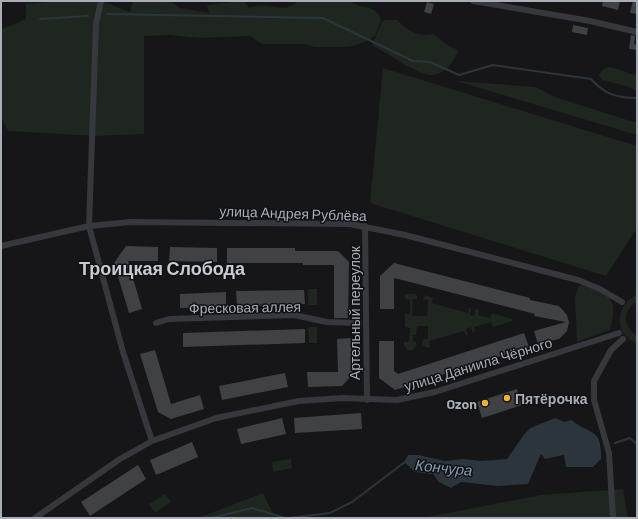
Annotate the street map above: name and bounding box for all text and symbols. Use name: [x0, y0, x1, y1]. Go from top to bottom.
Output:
street label: улица Андрея Рублёва: [219, 202, 367, 224]
street label: Артельный переулок: [346, 245, 363, 380]
district label: Троицкая Слобода: [79, 257, 246, 279]
street label: Фресковая аллея: [189, 298, 301, 316]
street label: улица Даниила Чёрного: [402, 333, 554, 395]
place label: Пятёрочка: [515, 390, 588, 407]
marker: Пятёрочка: [502, 393, 512, 403]
place label: Ozon: [446, 395, 477, 412]
marker: Ozon: [480, 398, 490, 408]
water label: Кончура: [415, 455, 473, 479]

